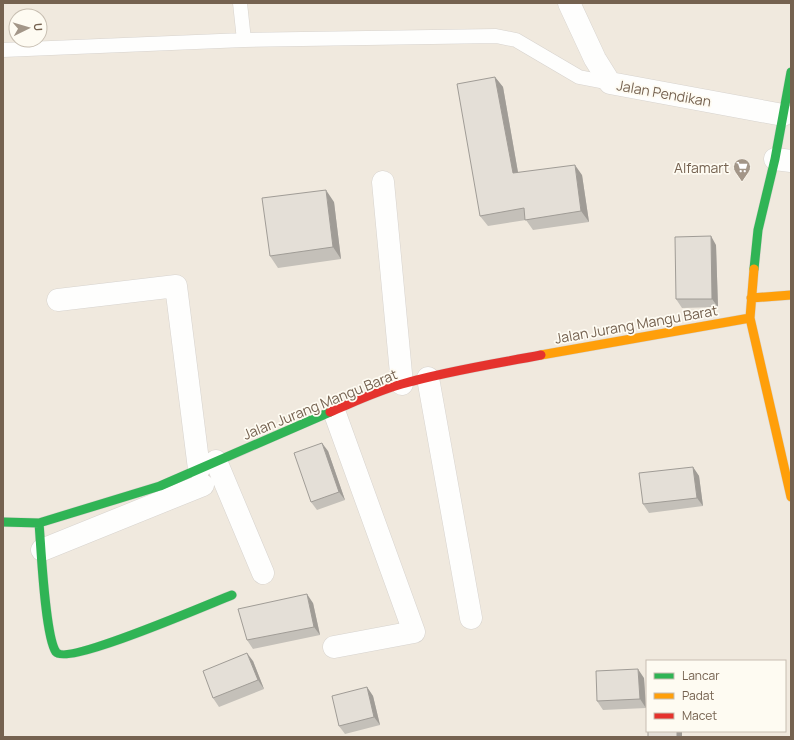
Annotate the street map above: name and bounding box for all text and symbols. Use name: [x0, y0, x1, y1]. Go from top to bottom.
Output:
north arrow: [8, 8, 48, 48]
text: U: [31, 22, 46, 32]
street label: Jalan Pendikan: [615, 75, 713, 111]
supermarket icon: Alfamart: [732, 157, 752, 182]
place label: Alfamart: [674, 158, 729, 177]
street label: Jalan Jurang Mangu Barat: [553, 300, 719, 348]
street label: Jalan Jurang Mangu Barat: [240, 364, 400, 444]
legend: [646, 660, 786, 732]
text: Lancar: [682, 667, 720, 684]
text: Padat: [682, 687, 714, 704]
text: Macet: [682, 707, 717, 724]

